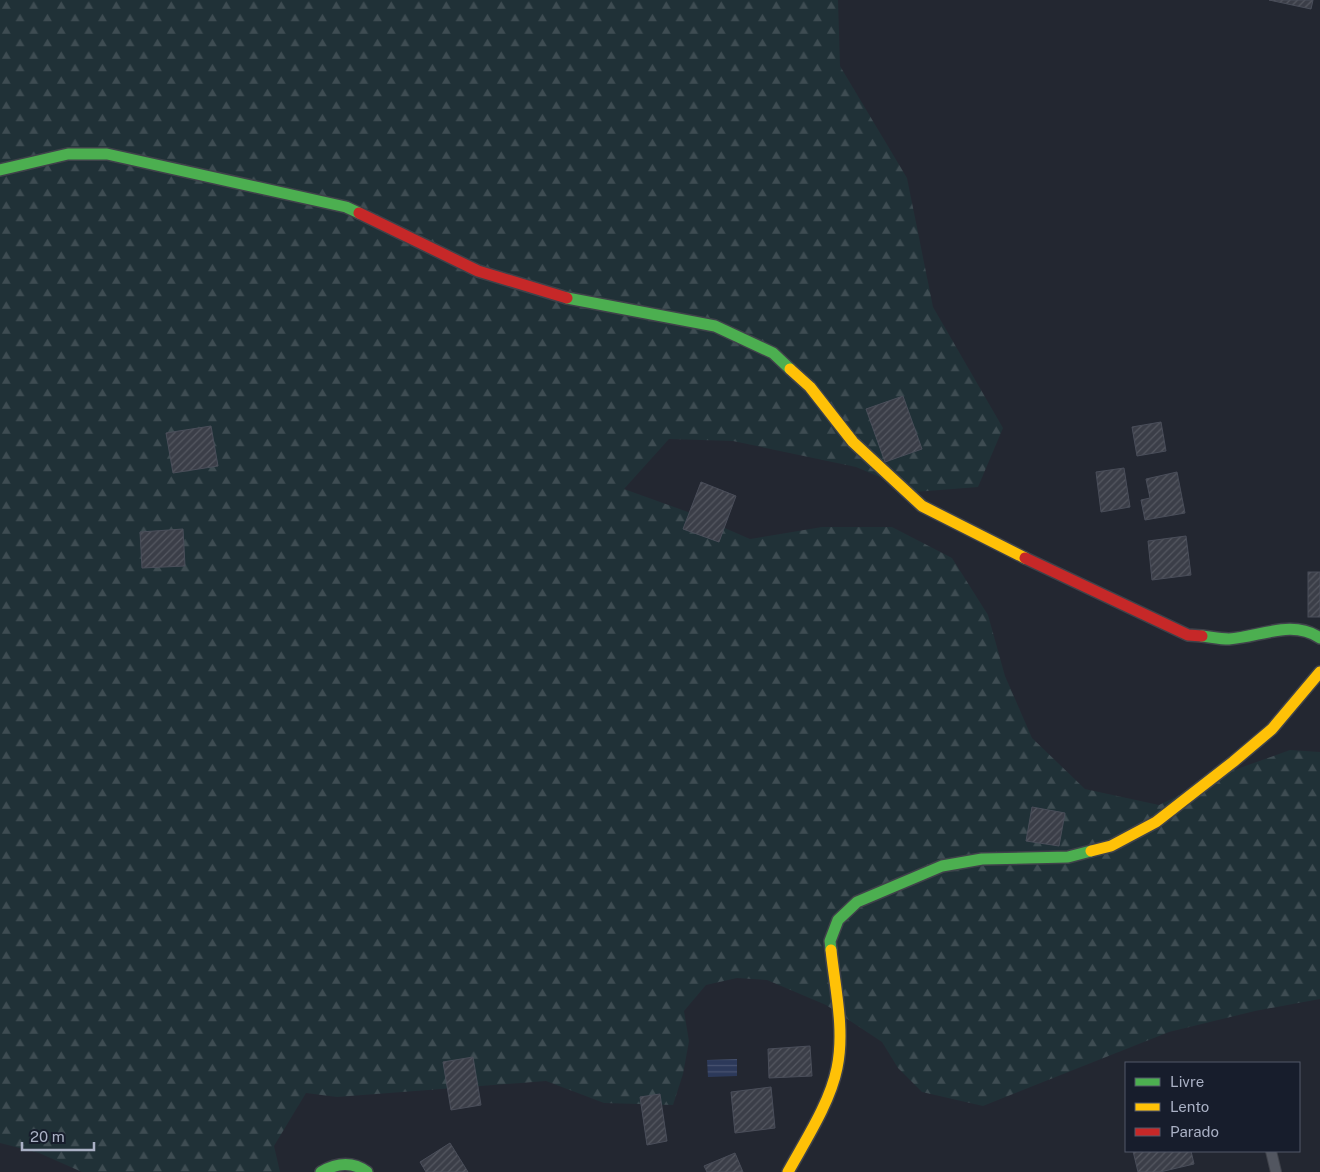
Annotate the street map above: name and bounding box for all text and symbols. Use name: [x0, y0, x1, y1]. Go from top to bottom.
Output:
legend: [1125, 1062, 1300, 1152]
text: Livre: [1170, 1073, 1204, 1090]
text: Lento: [1170, 1098, 1209, 1115]
scale bar: [22, 1120, 95, 1152]
text: Parado: [1170, 1123, 1219, 1140]
text: 20 m: [30, 1128, 65, 1145]

